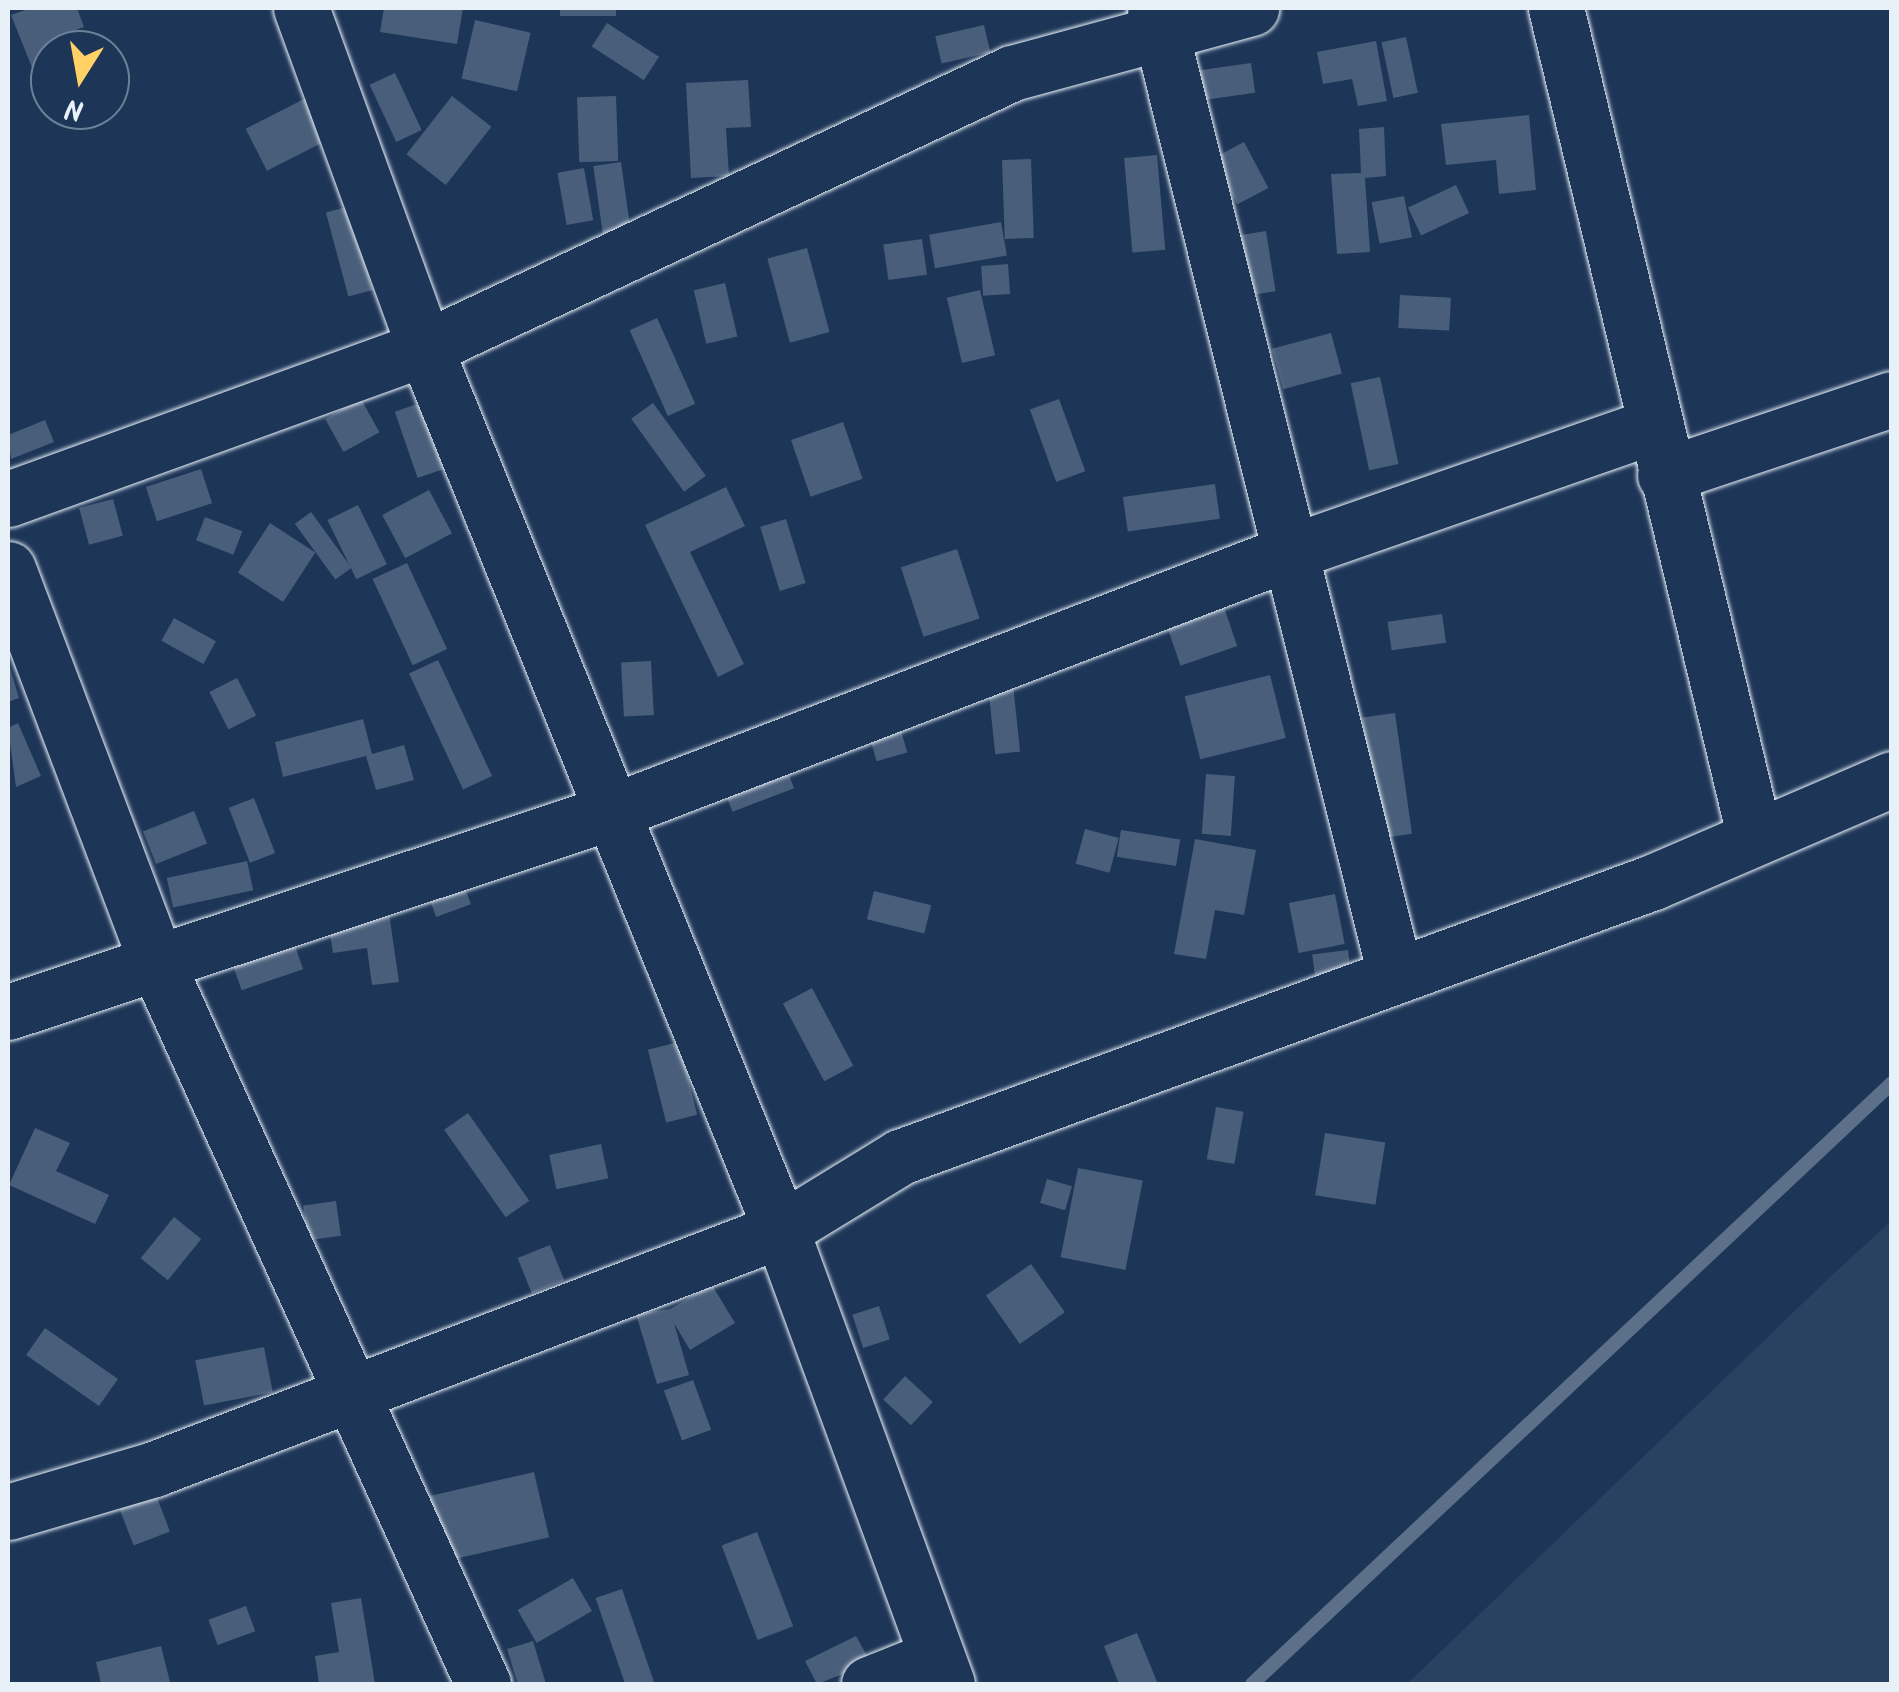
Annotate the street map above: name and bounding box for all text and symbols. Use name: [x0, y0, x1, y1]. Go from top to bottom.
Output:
north arrow: [30, 30, 130, 130]
text: N: [62, 84, 88, 132]

